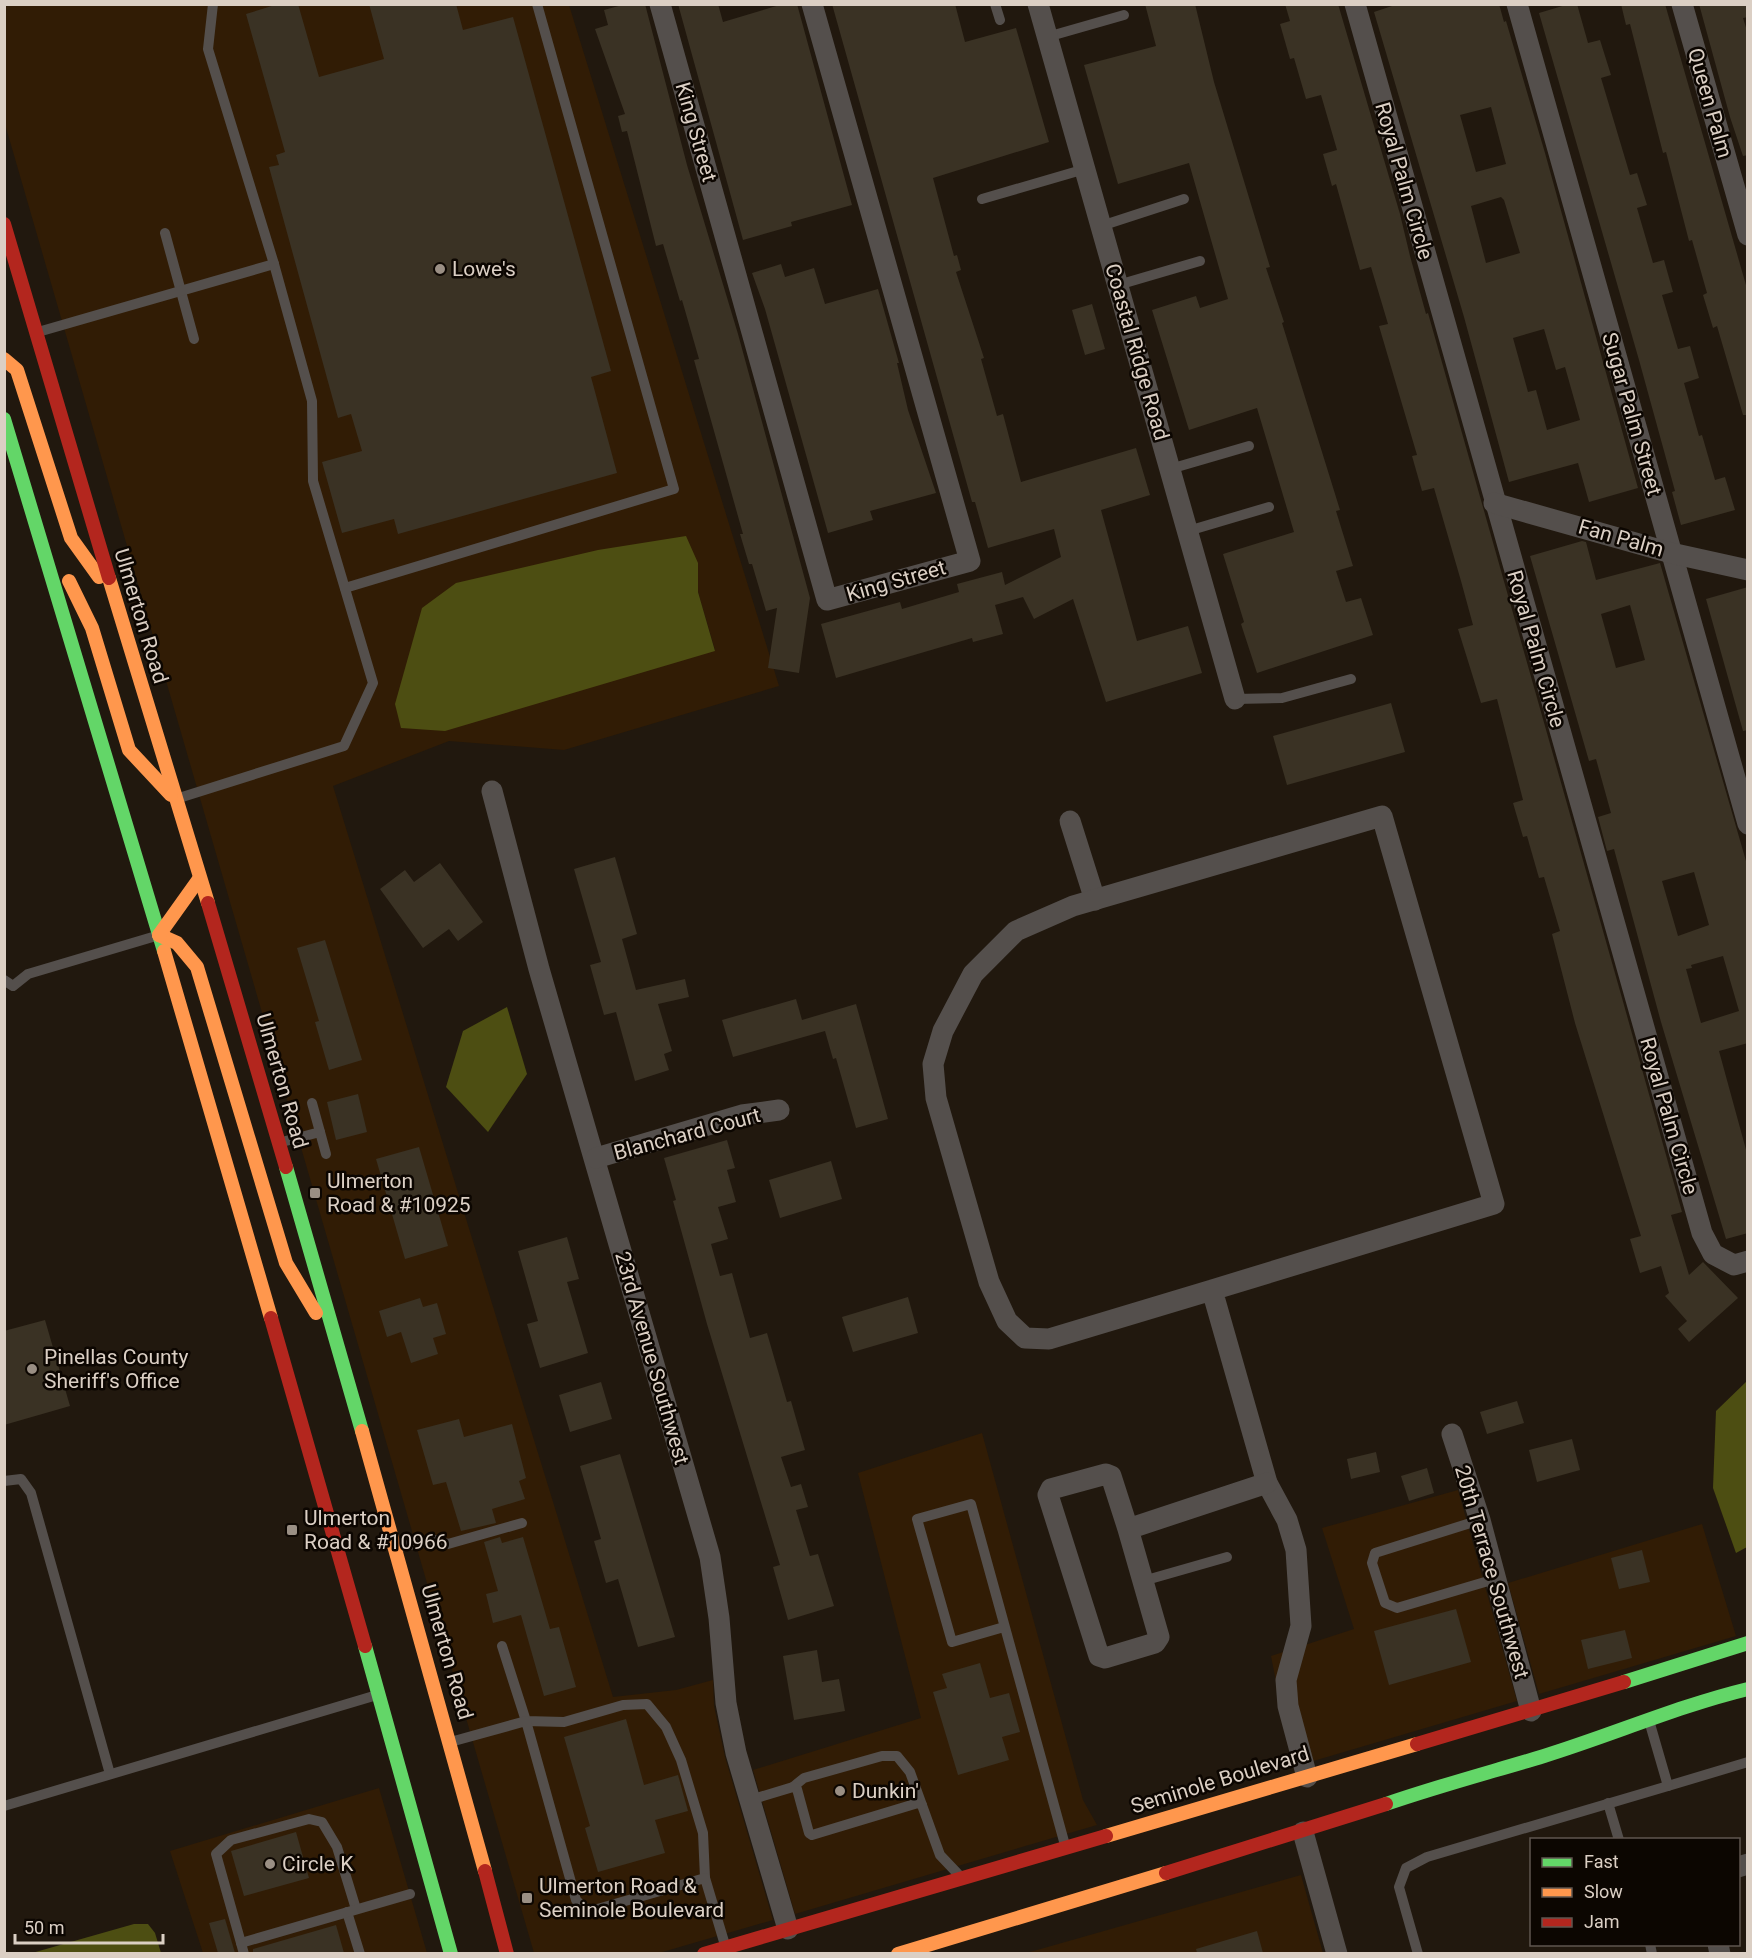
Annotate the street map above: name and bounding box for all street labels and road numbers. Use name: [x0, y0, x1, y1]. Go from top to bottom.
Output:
street label: Queen Palm: [1683, 45, 1737, 161]
street label: King Street: [670, 80, 722, 185]
street label: Royal Palm Circle: [1370, 100, 1438, 262]
street label: Coastal Ridge Road: [1100, 261, 1174, 443]
street label: Sugar Palm Street: [1597, 330, 1667, 498]
street label: Fan Palm: [1576, 514, 1666, 562]
street label: Ulmerton Road: [109, 546, 173, 686]
street label: King Street: [844, 555, 949, 607]
street label: Royal Palm Circle: [1502, 568, 1570, 730]
street label: Ulmerton Road: [251, 1011, 313, 1151]
street label: Royal Palm Circle: [1635, 1035, 1703, 1197]
street label: Blanchard Court: [611, 1103, 763, 1165]
street label: 23rd Avenue Southwest: [610, 1249, 694, 1467]
street label: 20th Terrace Southwest: [1450, 1462, 1534, 1682]
street label: Ulmerton Road: [416, 1582, 478, 1722]
street label: Seminole Boulevard: [1128, 1741, 1312, 1819]

